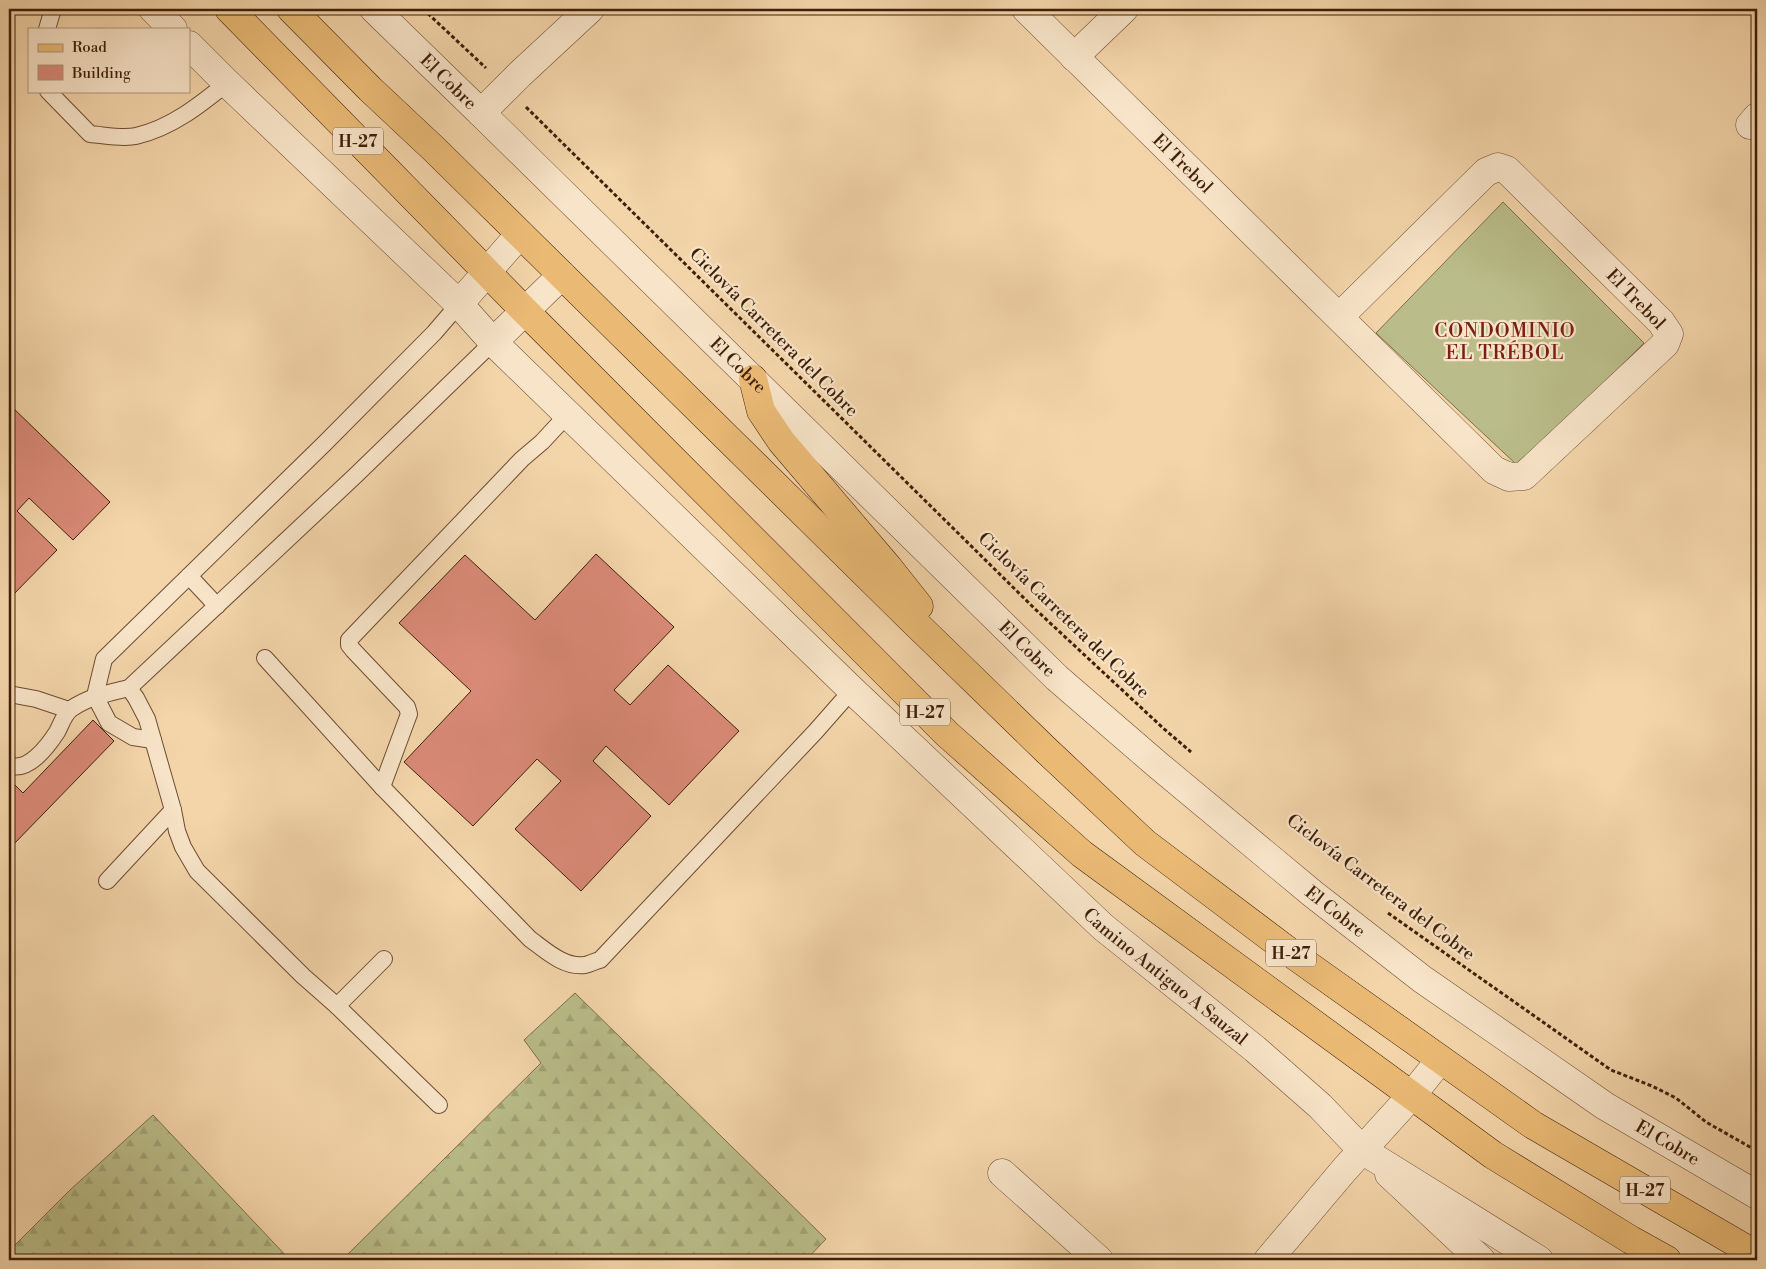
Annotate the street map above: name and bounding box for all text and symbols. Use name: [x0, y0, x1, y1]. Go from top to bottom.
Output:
legend: [28, 28, 190, 92]
text: Road: [72, 38, 107, 57]
street label: El Cobre: [415, 49, 482, 115]
text: Building: [71, 64, 131, 83]
road number: H-27: [333, 128, 383, 154]
street label: El Trebol: [1147, 129, 1218, 199]
street label: Ciclovía Carretera del Cobre: [684, 243, 863, 422]
street label: El Trebol: [1601, 264, 1671, 335]
district label: CONDOMINIO EL TRÉBOL: [1434, 319, 1576, 365]
street label: El Cobre: [704, 333, 771, 399]
street label: Ciclovía Carretera del Cobre: [973, 527, 1154, 704]
street label: El Cobre: [994, 616, 1060, 682]
road number: H-27: [900, 699, 950, 726]
street label: Ciclovía Carretera del Cobre: [1282, 809, 1479, 966]
street label: El Cobre: [1300, 881, 1370, 943]
street label: Camino Antiguo A Sauzal: [1078, 903, 1253, 1051]
road number: H-27: [1266, 940, 1316, 966]
street label: El Cobre: [1631, 1115, 1704, 1171]
road number: H-27: [1620, 1176, 1670, 1204]

